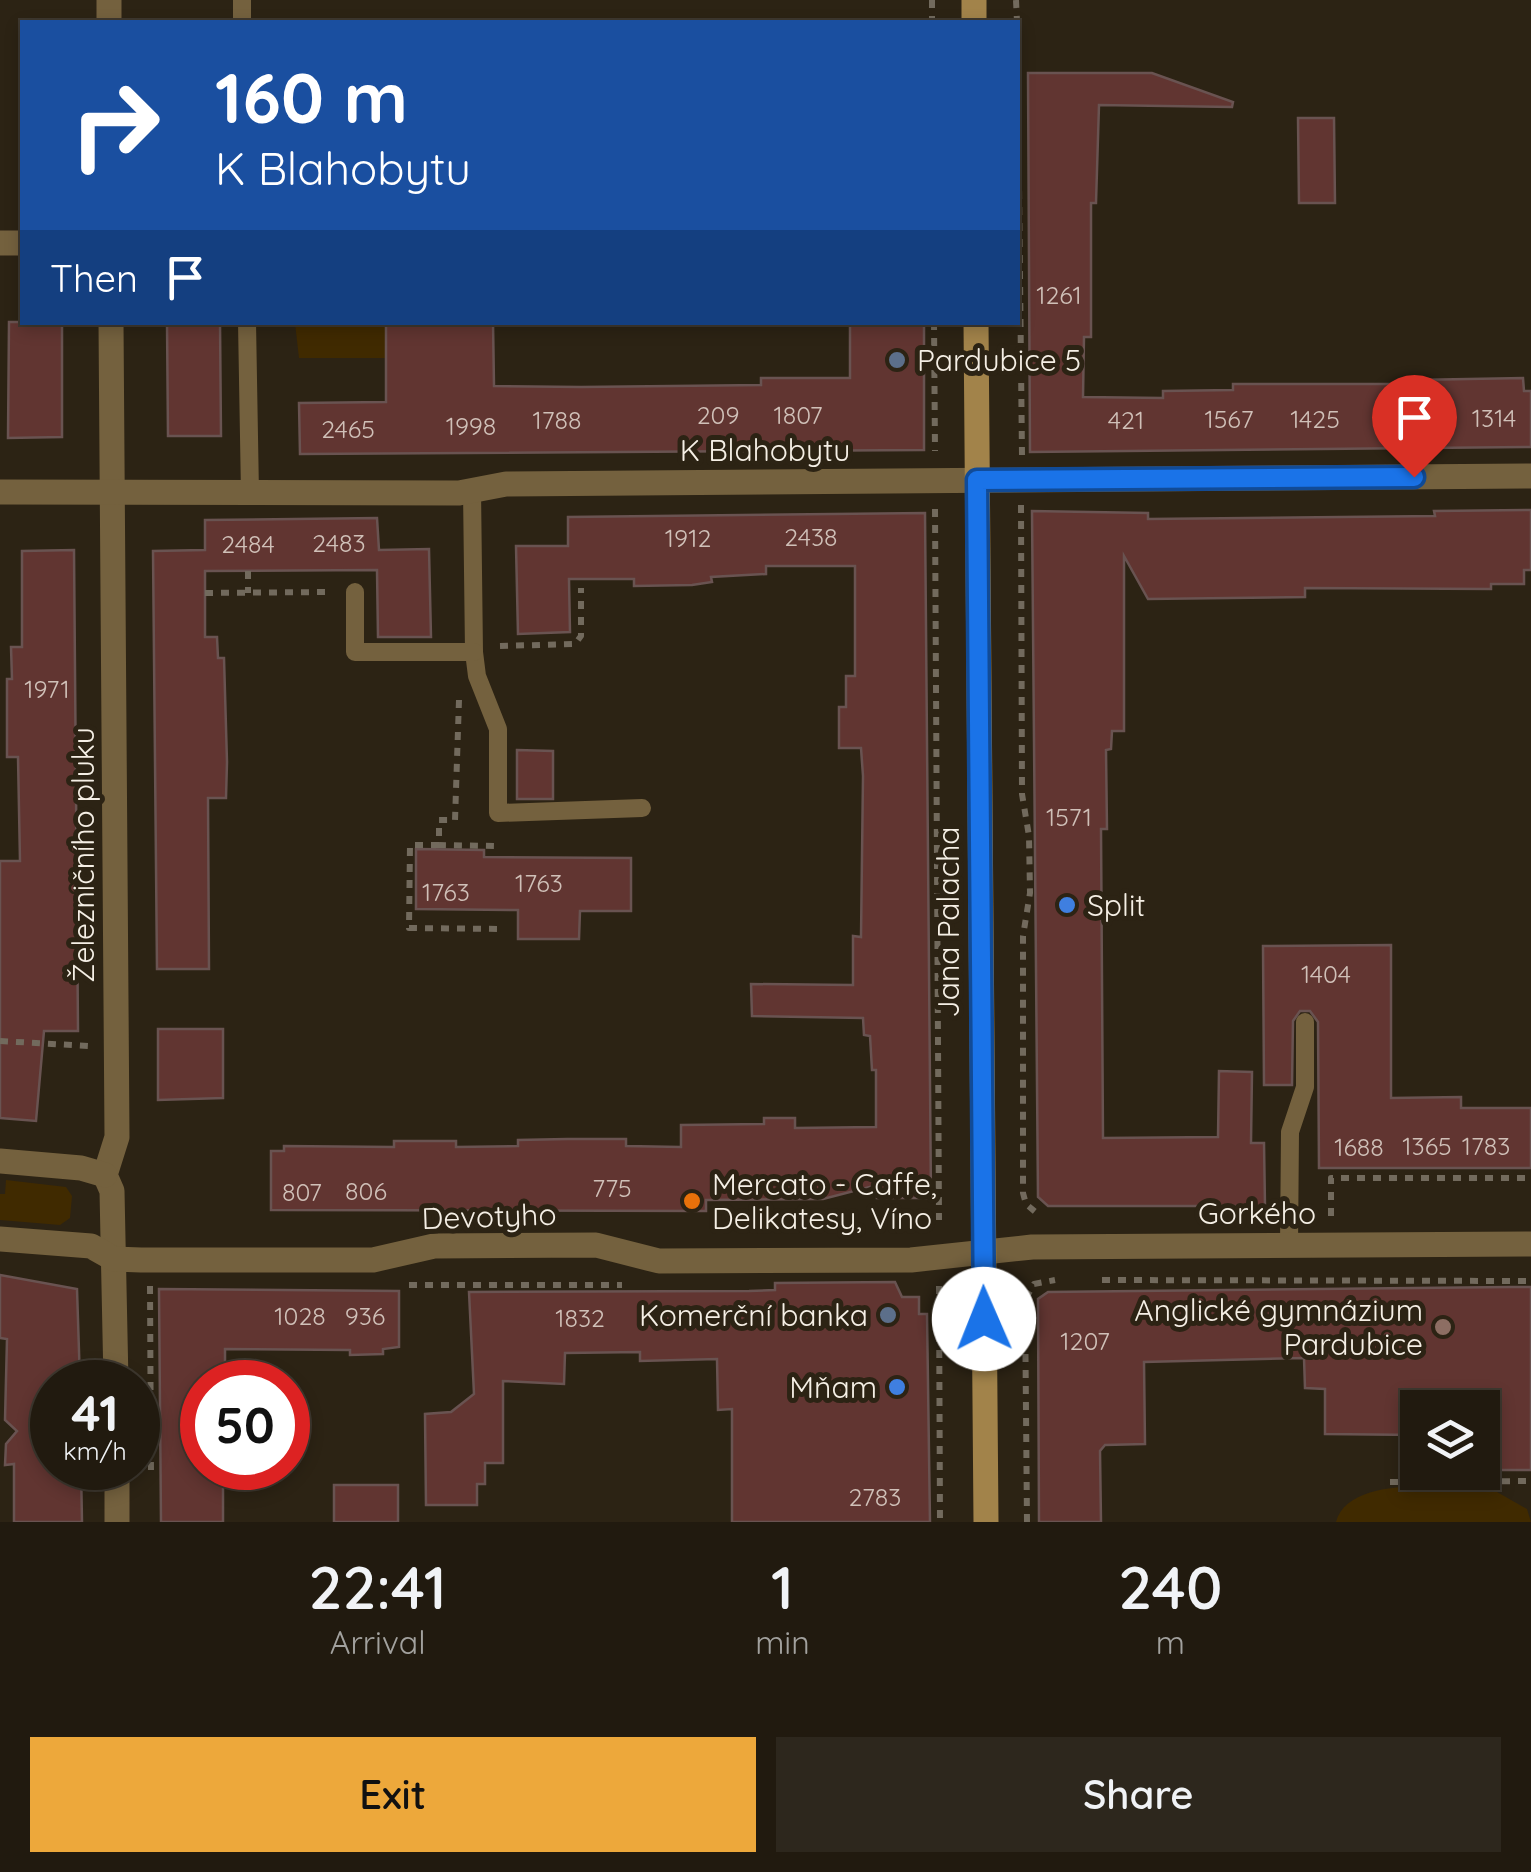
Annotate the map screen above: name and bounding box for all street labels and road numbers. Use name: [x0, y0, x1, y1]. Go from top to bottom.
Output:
street label: K Blahobytu: [680, 431, 850, 469]
street label: Železničního pluku: [64, 727, 102, 983]
street label: Jana Palacha: [929, 827, 967, 1017]
street label: Gorkého: [1198, 1194, 1316, 1232]
street label: Devotyho: [421, 1195, 557, 1237]

